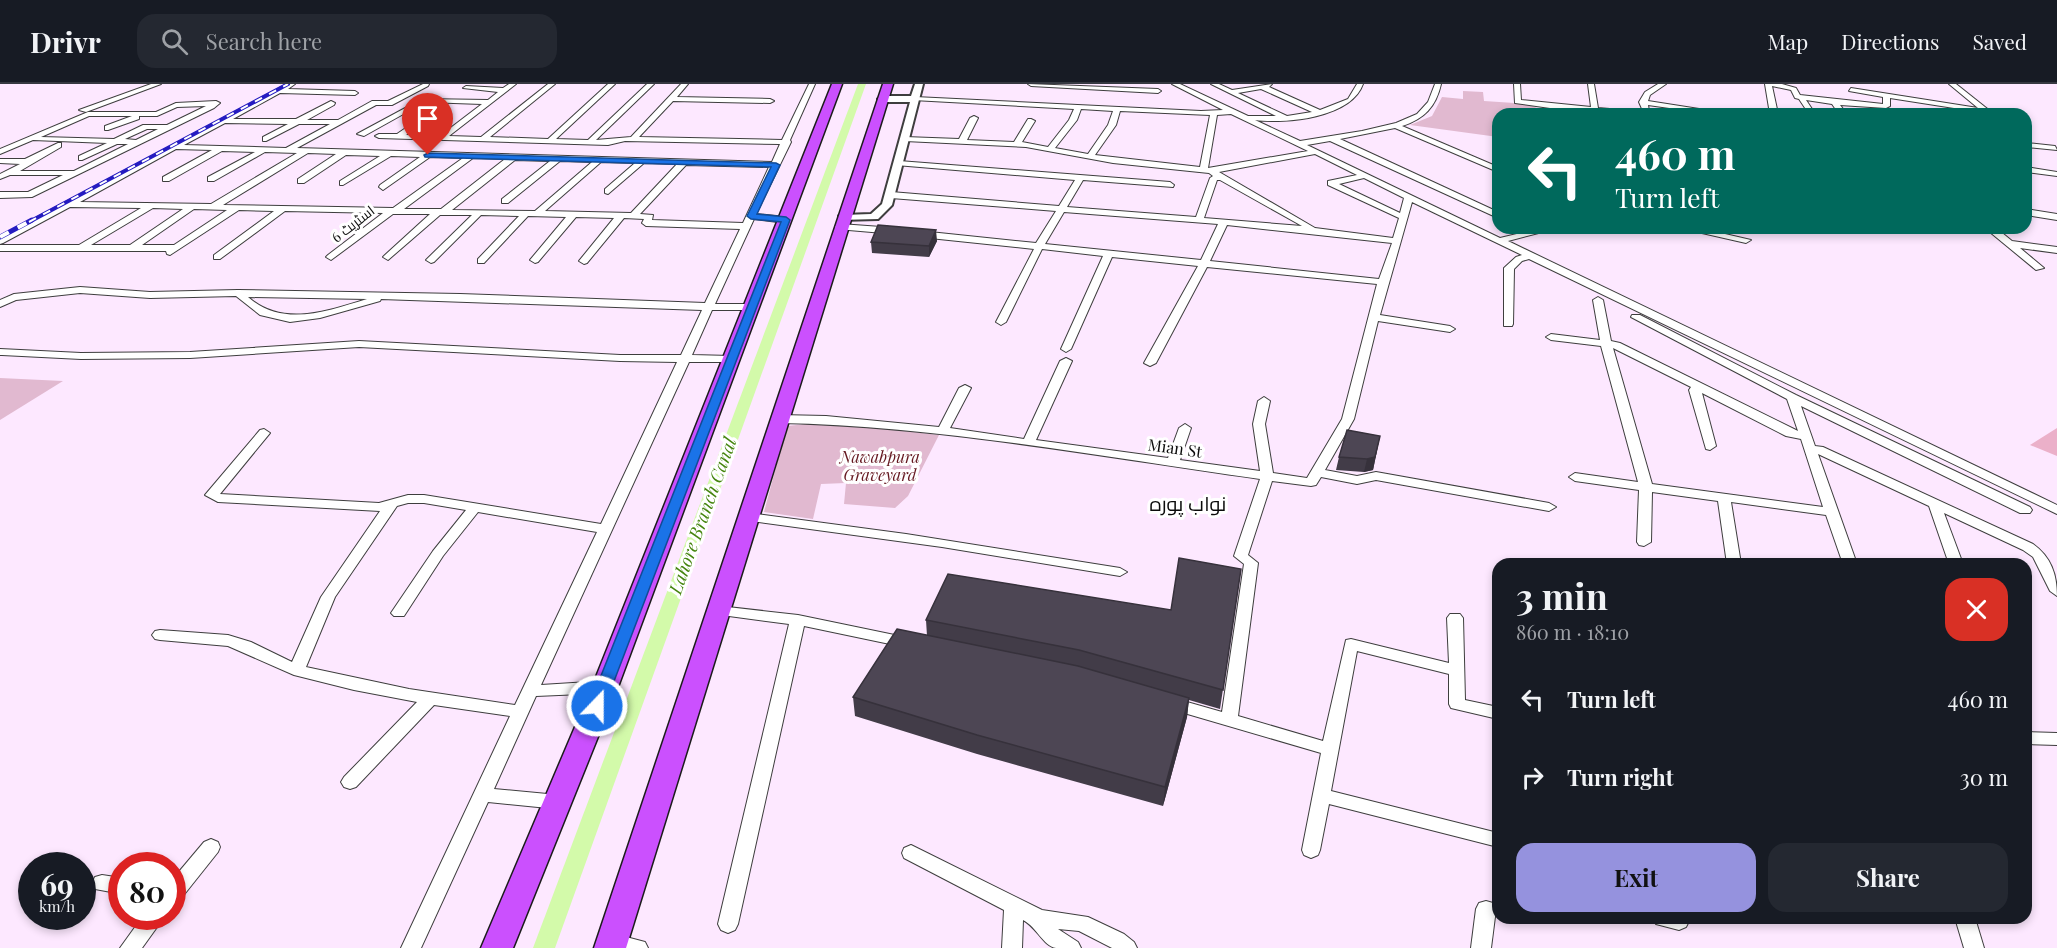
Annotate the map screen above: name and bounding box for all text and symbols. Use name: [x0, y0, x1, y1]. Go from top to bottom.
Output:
search box: [137, 14, 557, 68]
text: Drivr: [30, 23, 101, 60]
icon: search: [158, 25, 191, 58]
text: Search here: [206, 26, 322, 56]
text: Map: [1767, 27, 1808, 55]
text: Directions: [1841, 27, 1939, 55]
text: Saved: [1972, 27, 2027, 55]
pin: [402, 93, 453, 155]
icon: arrive: [411, 102, 444, 135]
text: 460 m: [1615, 125, 1736, 181]
icon: left: [1516, 132, 1594, 210]
text: Turn left: [1615, 179, 1719, 215]
street label: اسٹریٹ 6: [327, 201, 378, 246]
water label: Lahore Branch Canal: [662, 433, 742, 598]
street label: Mian St: [1147, 433, 1204, 462]
park label: Nawabpura Graveyard: [838, 446, 920, 485]
district label: نواب پورہ: [1150, 489, 1226, 517]
text: 3 min: [1516, 571, 1608, 619]
button: close: [1945, 578, 2008, 641]
text: 860 m · 18:10: [1516, 618, 1629, 645]
position arrow: [565, 674, 629, 738]
icon: left: [1516, 683, 1549, 716]
text: Turn left: [1567, 684, 1656, 714]
text: 460 m: [1948, 684, 2008, 714]
icon: right: [1516, 761, 1549, 794]
text: Turn right: [1567, 762, 1673, 792]
text: 30 m: [1960, 762, 2008, 792]
button: Exit: [1516, 843, 1756, 912]
button: Share: [1768, 843, 2008, 912]
speed limit sign: 80: [108, 852, 186, 930]
text: 69: [40, 864, 74, 904]
text: km/h: [39, 896, 75, 916]

